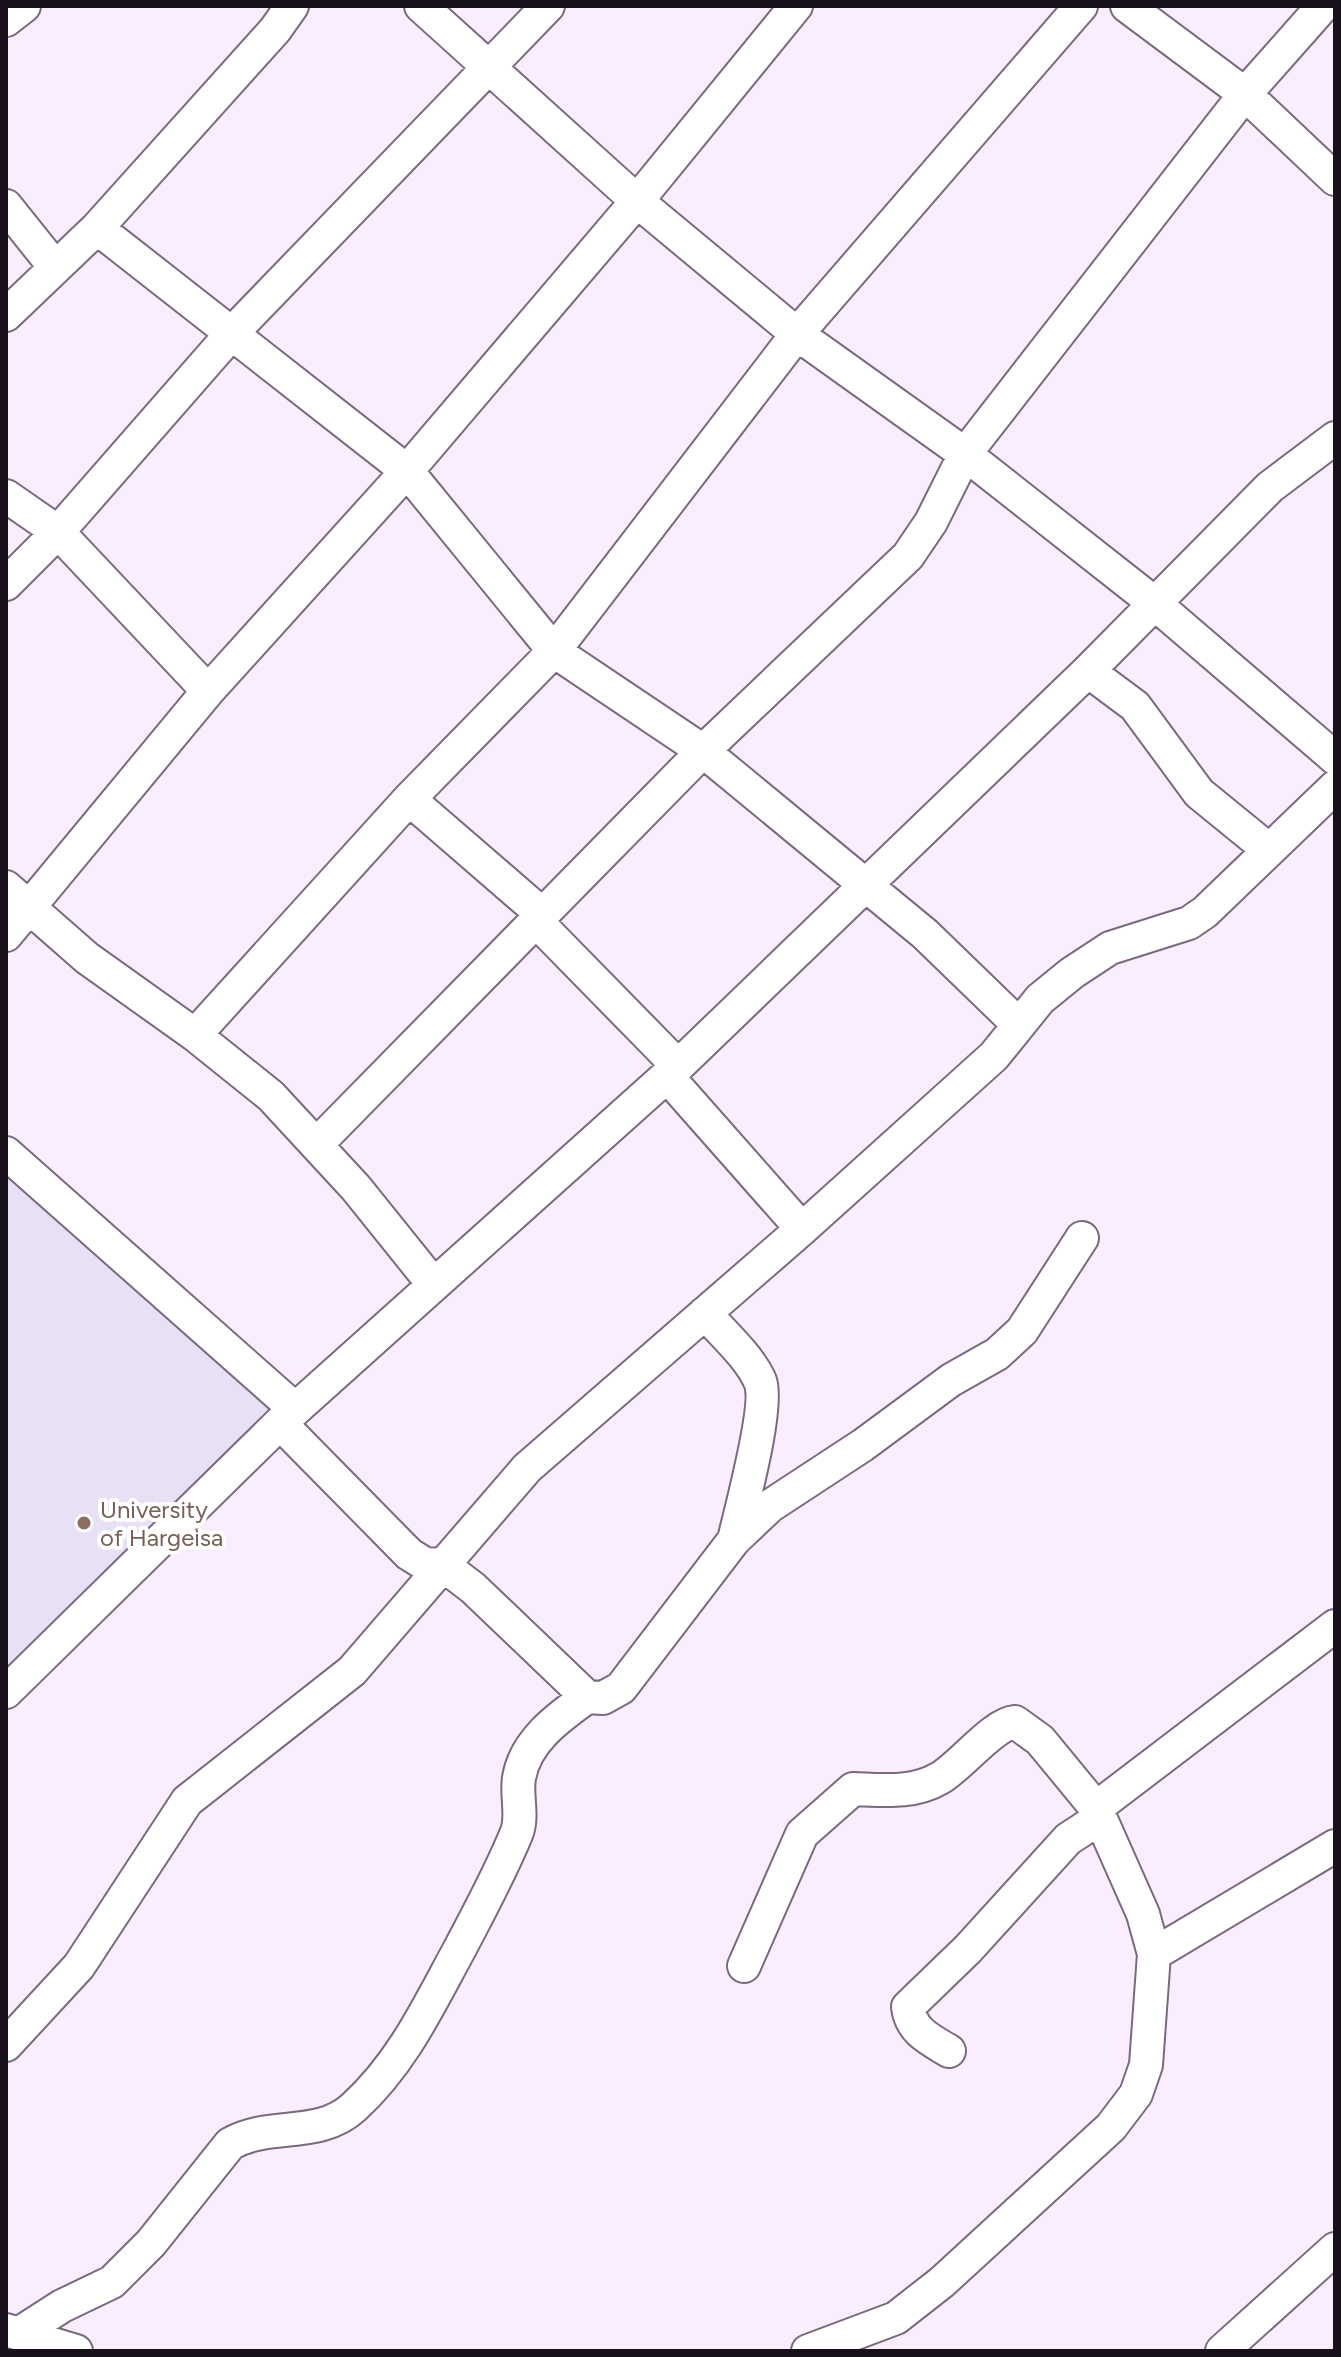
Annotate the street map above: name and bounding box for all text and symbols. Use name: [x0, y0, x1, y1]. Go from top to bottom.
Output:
place label: University of Hargeisa: [100, 1495, 223, 1552]
marker: University of Hargeisa: [75, 1514, 93, 1532]

